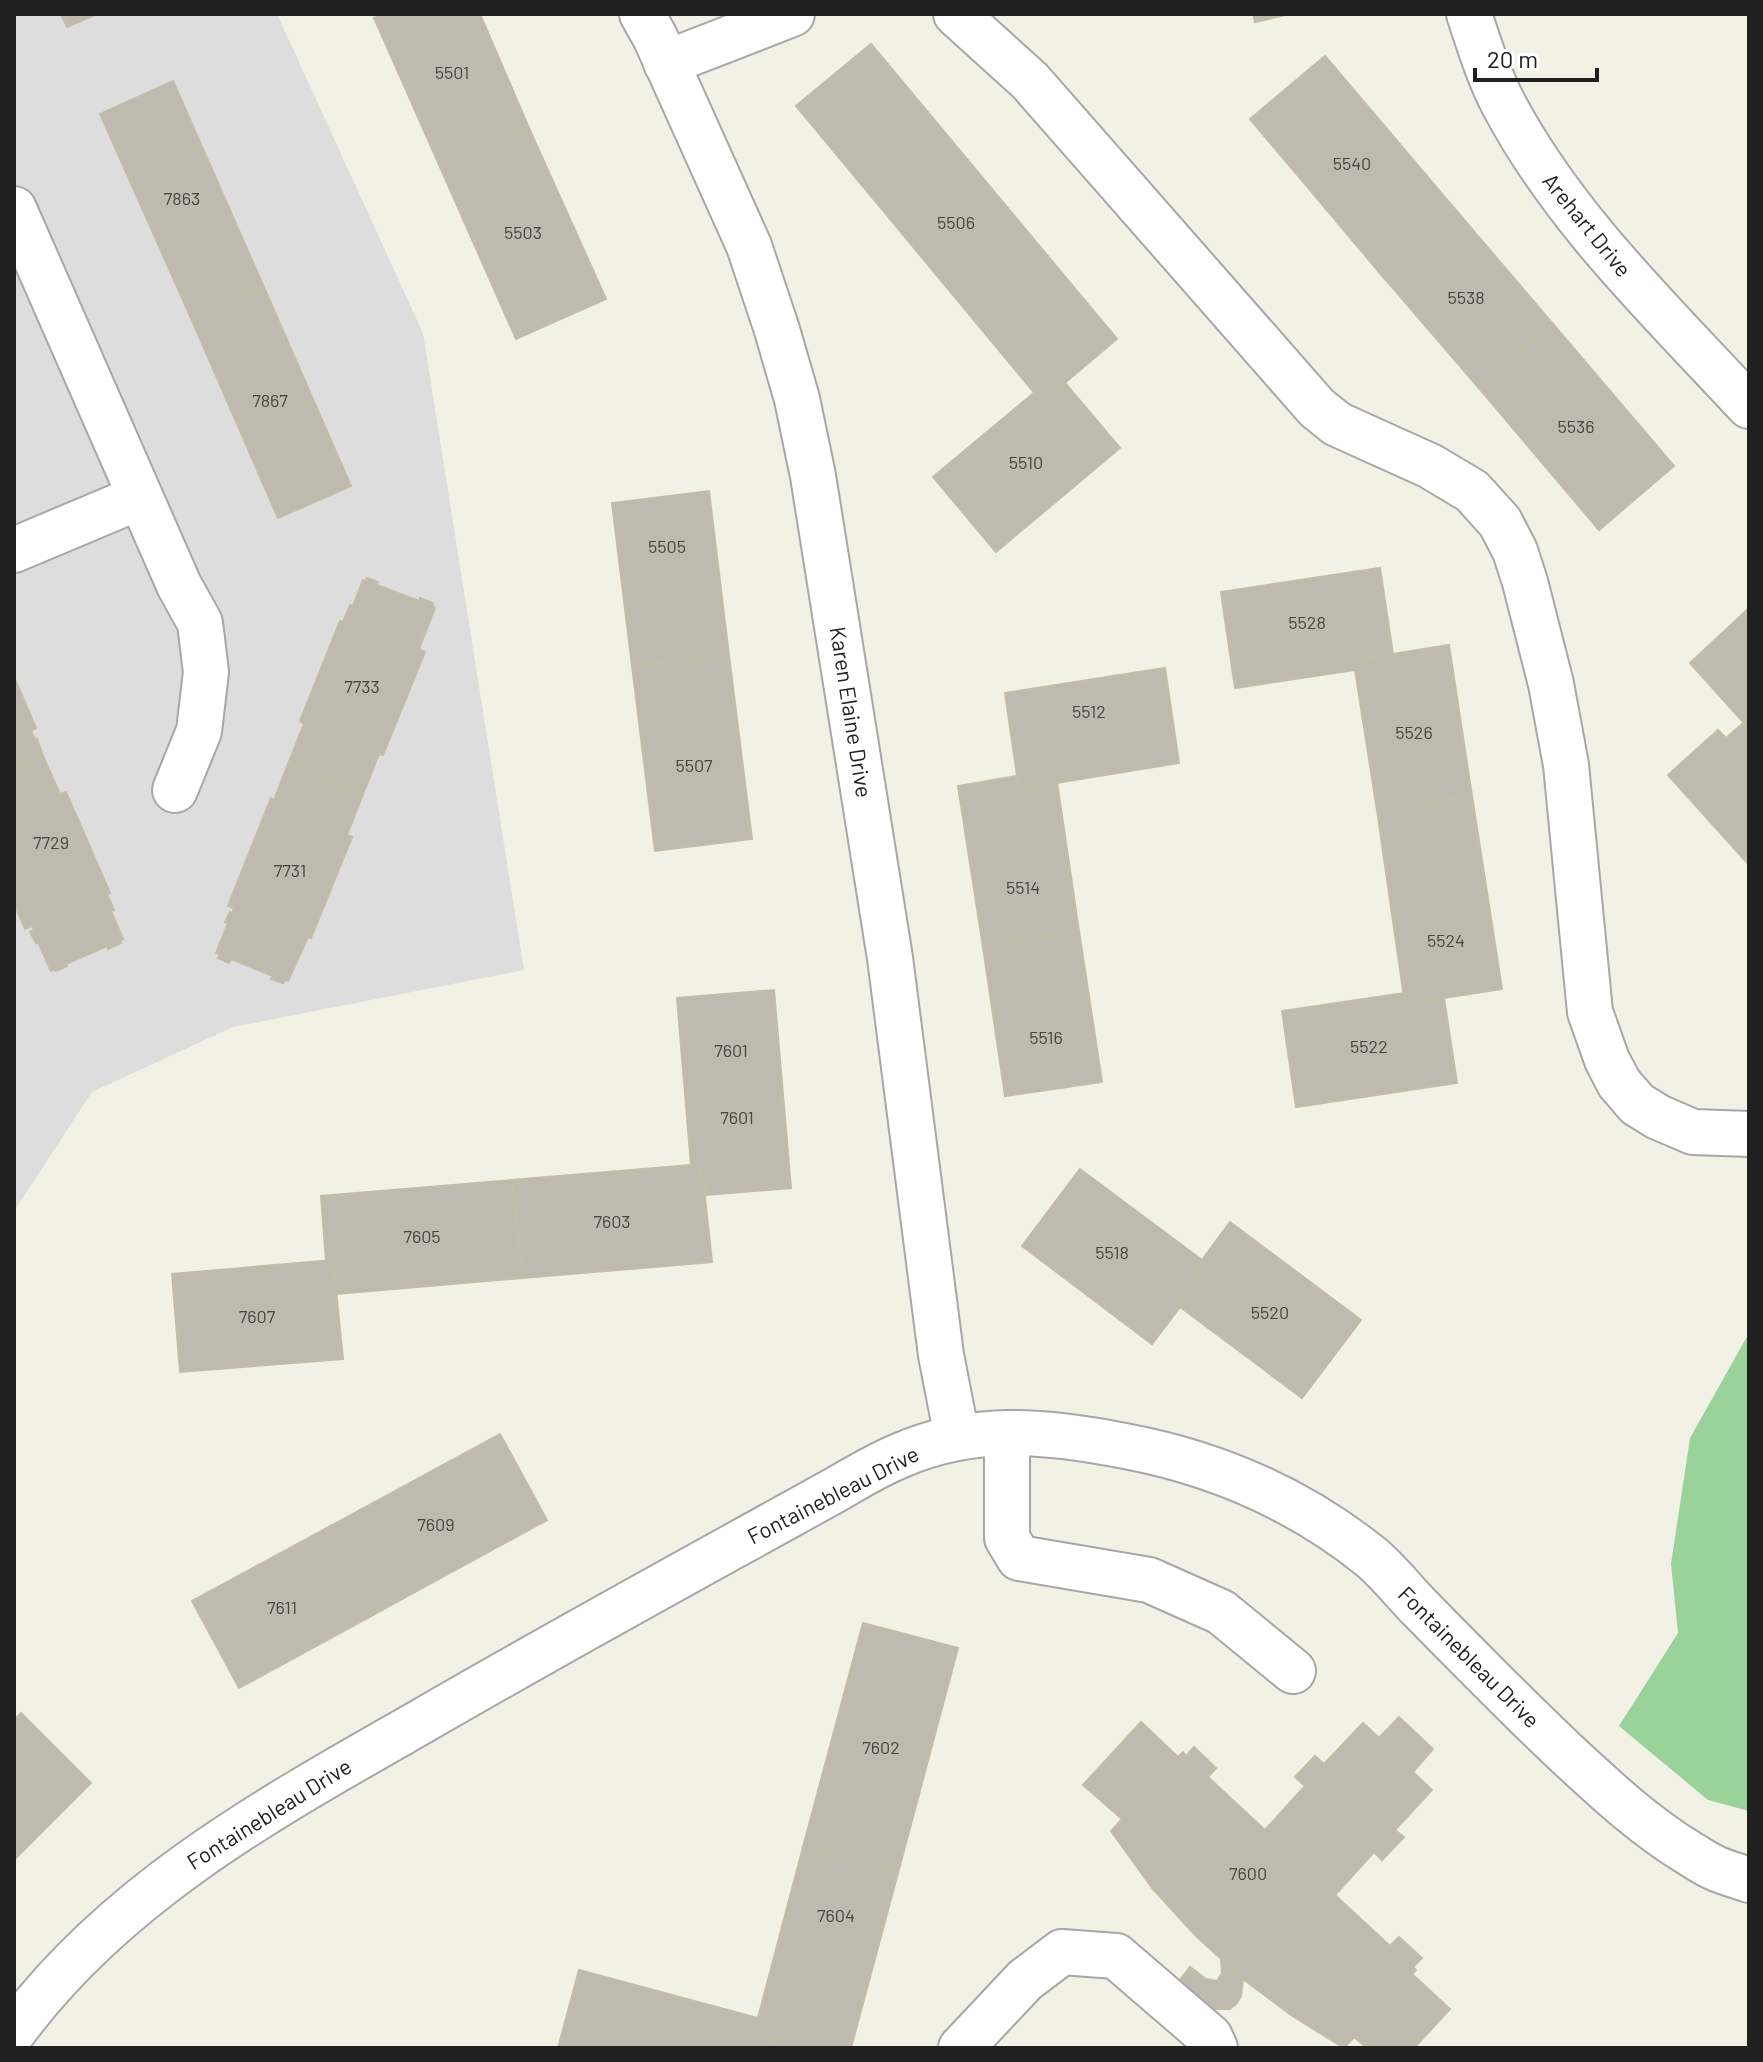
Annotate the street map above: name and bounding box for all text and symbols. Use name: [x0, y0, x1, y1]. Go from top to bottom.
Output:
scale bar: [1475, 32, 1597, 82]
text: 20 m: [1487, 44, 1538, 73]
house number: 5501: [435, 61, 469, 83]
house number: 5540: [1333, 152, 1371, 174]
street label: Arehart Drive: [1538, 167, 1637, 281]
house number: 7863: [164, 187, 200, 209]
house number: 5506: [937, 211, 975, 233]
house number: 5503: [504, 221, 542, 243]
house number: 5538: [1447, 286, 1485, 308]
house number: 7867: [252, 389, 288, 411]
house number: 5536: [1557, 415, 1595, 437]
house number: 5510: [1009, 451, 1043, 473]
house number: 5505: [648, 535, 686, 557]
house number: 5528: [1288, 611, 1326, 633]
street label: Karen Elaine Drive: [826, 625, 878, 799]
house number: 7733: [344, 675, 380, 697]
house number: 5512: [1072, 700, 1106, 722]
house number: 5526: [1395, 721, 1433, 743]
house number: 5507: [675, 754, 713, 776]
house number: 7729: [33, 831, 69, 853]
house number: 7731: [274, 859, 306, 881]
house number: 5514: [1006, 876, 1040, 898]
house number: 5524: [1427, 929, 1465, 951]
house number: 5516: [1029, 1026, 1063, 1048]
house number: 5522: [1350, 1035, 1388, 1057]
house number: 7601: [714, 1039, 748, 1061]
house number: 7601: [720, 1106, 754, 1128]
house number: 7603: [593, 1210, 631, 1232]
house number: 7605: [403, 1225, 441, 1247]
house number: 5518: [1095, 1241, 1129, 1263]
house number: 5520: [1251, 1301, 1289, 1323]
house number: 7607: [239, 1305, 276, 1327]
street label: Fontainebleau Drive: [742, 1440, 923, 1549]
house number: 7609: [417, 1513, 455, 1535]
street label: Fontainebleau Drive: [1394, 1580, 1546, 1732]
house number: 7611: [267, 1596, 297, 1618]
house number: 7602: [862, 1736, 900, 1758]
street label: Fontainebleau Drive: [181, 1752, 355, 1874]
house number: 7600: [1229, 1862, 1267, 1884]
house number: 7604: [817, 1904, 855, 1926]

